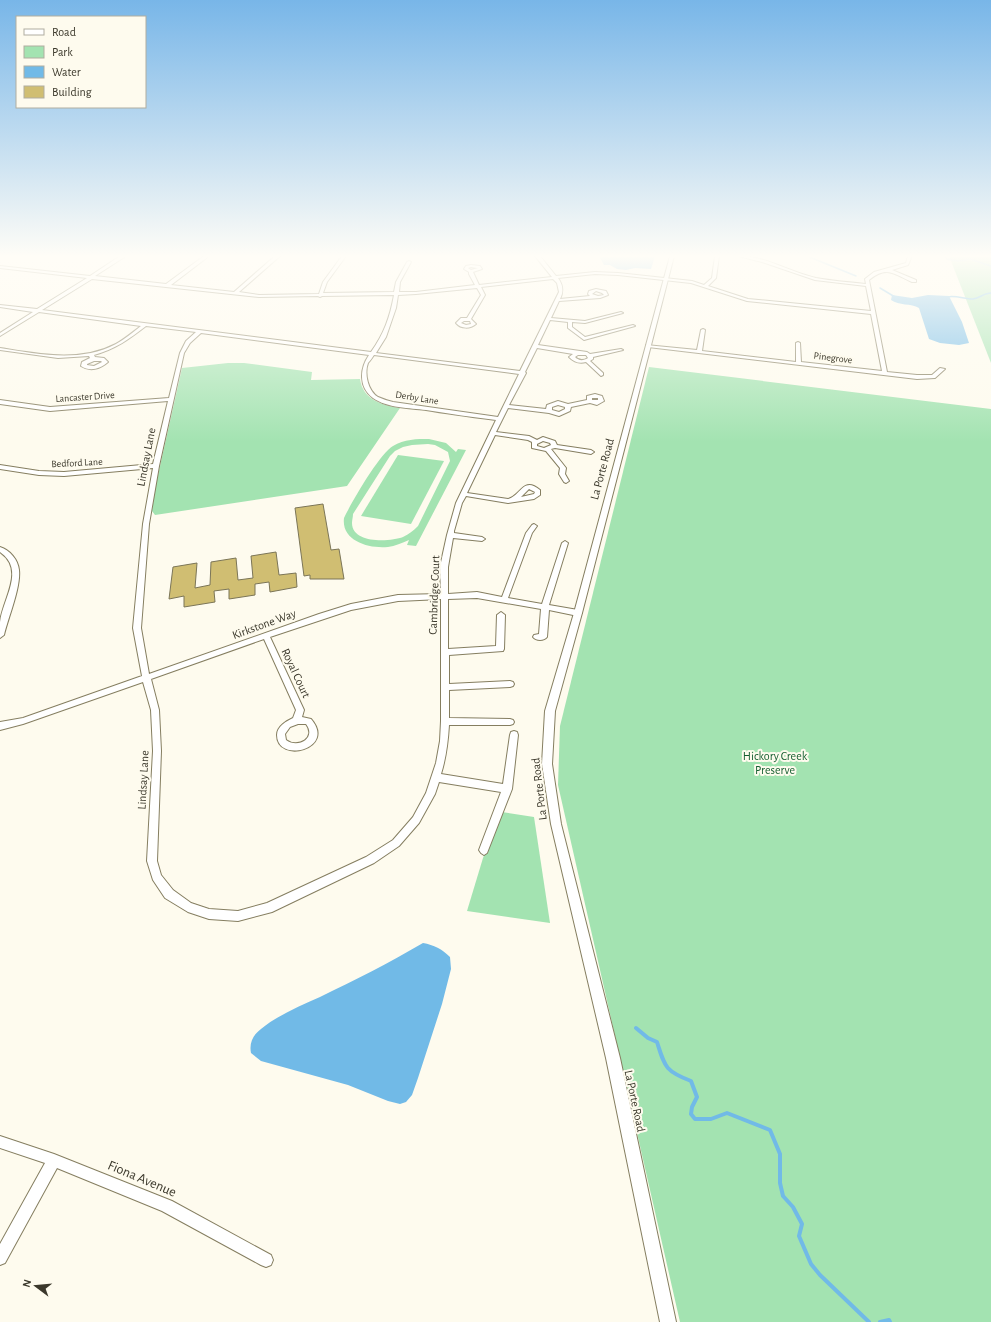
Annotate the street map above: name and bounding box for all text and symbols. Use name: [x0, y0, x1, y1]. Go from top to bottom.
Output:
legend: [16, 16, 146, 108]
text: Road: [52, 26, 76, 38]
text: Park: [52, 46, 73, 58]
text: Water: [52, 66, 81, 78]
text: Building: [52, 86, 92, 98]
street label: Pinegrove: [813, 351, 853, 365]
street label: Lancaster Drive: [55, 390, 115, 404]
street label: Derby Lane: [395, 390, 440, 406]
street label: Lindsay Lane: [134, 427, 159, 487]
street label: La Porte Road: [588, 437, 616, 501]
street label: Bedford Lane: [51, 457, 103, 469]
street label: Cambridge Court: [427, 555, 441, 635]
street label: Kirkstone Way: [230, 607, 298, 642]
street label: Royal Court: [278, 646, 313, 700]
street label: Lindsay Lane: [135, 750, 152, 810]
park label: Hickory Creek Preserve: [743, 750, 808, 776]
street label: La Porte Road: [529, 757, 549, 821]
street label: La Porte Road: [623, 1069, 647, 1133]
street label: Fiona Avenue: [106, 1158, 178, 1200]
north arrow: [16, 1266, 56, 1306]
text: N: [21, 1278, 33, 1289]

